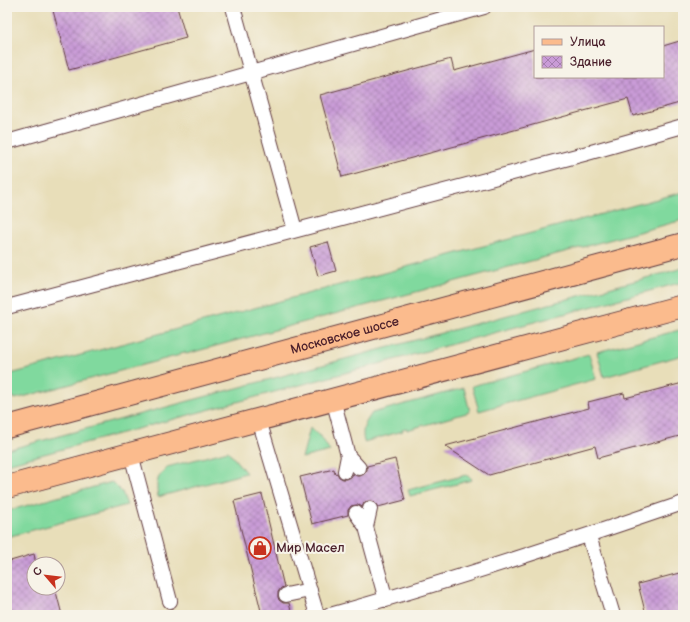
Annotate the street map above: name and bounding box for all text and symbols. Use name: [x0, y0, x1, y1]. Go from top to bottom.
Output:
legend: [534, 26, 664, 78]
text: Улица: [570, 35, 606, 50]
text: Здание: [570, 55, 612, 70]
street label: Московское шоссе: [289, 313, 401, 358]
shop icon: Мир Масел: [247, 535, 273, 561]
place label: Мир Масел: [276, 540, 345, 556]
north arrow: [26, 556, 66, 596]
text: С: [30, 565, 45, 578]

